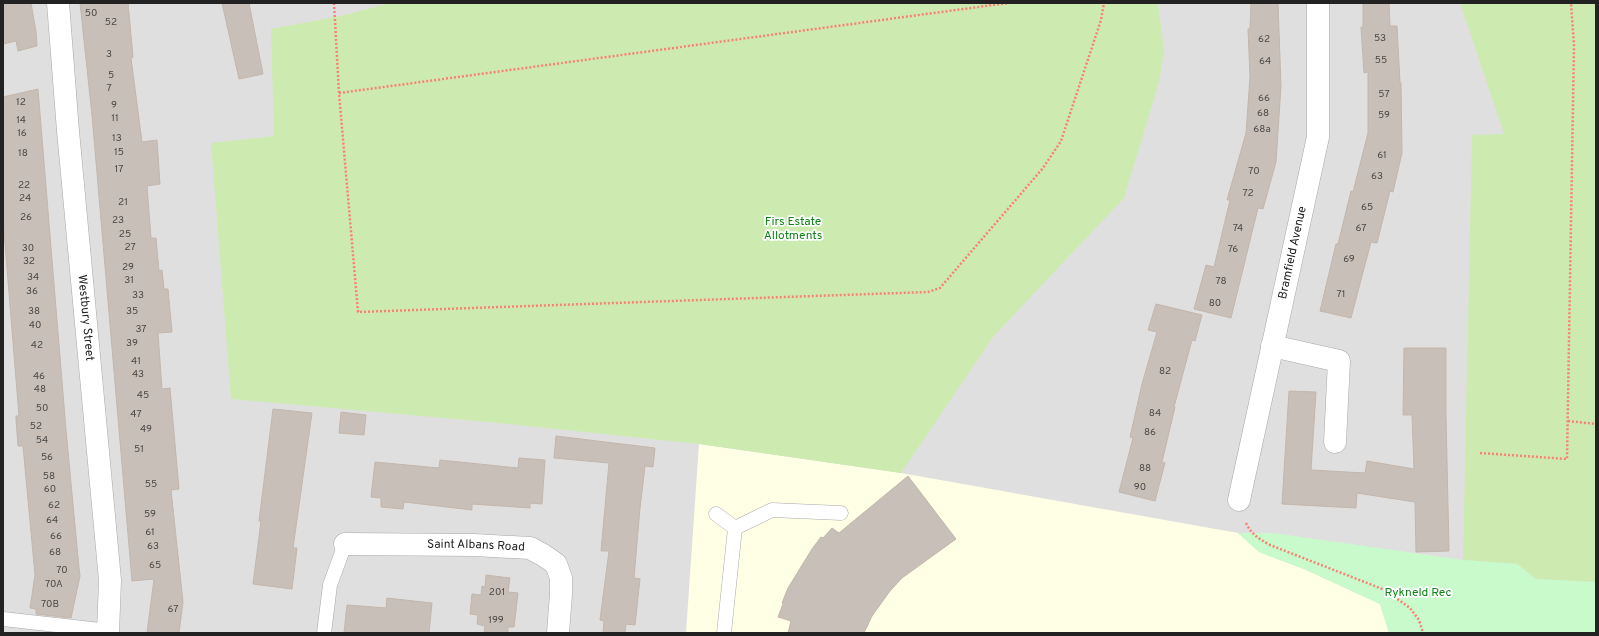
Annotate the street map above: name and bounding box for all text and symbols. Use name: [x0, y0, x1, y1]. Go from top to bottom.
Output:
house number: 50: [85, 7, 97, 20]
house number: 52: [105, 16, 117, 29]
house number: 53: [1374, 32, 1386, 45]
house number: 62: [1258, 33, 1270, 46]
house number: 3: [106, 48, 112, 61]
house number: 55: [1375, 54, 1387, 67]
house number: 64: [1259, 55, 1271, 68]
house number: 5: [108, 69, 114, 82]
house number: 7: [106, 82, 112, 95]
house number: 57: [1378, 88, 1390, 101]
house number: 66: [1258, 92, 1270, 105]
house number: 12: [16, 96, 26, 109]
house number: 9: [111, 99, 117, 112]
house number: 68: [1257, 107, 1269, 120]
house number: 59: [1378, 109, 1390, 122]
house number: 11: [111, 112, 119, 125]
house number: 14: [16, 114, 26, 127]
house number: 68a: [1253, 123, 1271, 136]
house number: 16: [17, 127, 27, 140]
house number: 13: [112, 132, 122, 145]
house number: 15: [114, 146, 124, 159]
house number: 18: [18, 147, 28, 160]
house number: 61: [1377, 149, 1387, 162]
house number: 17: [115, 163, 123, 176]
house number: 70: [1248, 165, 1260, 178]
house number: 63: [1371, 170, 1383, 183]
house number: 22: [18, 179, 30, 192]
house number: 72: [1242, 187, 1254, 200]
house number: 24: [19, 192, 31, 205]
house number: 21: [118, 196, 128, 209]
house number: 65: [1361, 201, 1373, 214]
street label: Bramfield Avenue: [1275, 205, 1311, 301]
house number: 26: [20, 211, 32, 224]
house number: 23: [112, 214, 124, 227]
park label: Firs Estate Allotments: [764, 214, 822, 244]
house number: 74: [1233, 222, 1243, 235]
house number: 67: [1356, 222, 1367, 235]
house number: 25: [119, 228, 131, 241]
house number: 27: [124, 241, 136, 254]
house number: 30: [22, 242, 34, 255]
house number: 76: [1228, 243, 1238, 256]
house number: 69: [1343, 253, 1355, 266]
house number: 32: [23, 255, 35, 268]
house number: 29: [122, 261, 134, 274]
house number: 34: [27, 271, 39, 284]
street label: Westbury Street: [73, 274, 97, 362]
house number: 31: [124, 274, 134, 287]
house number: 78: [1215, 275, 1227, 288]
house number: 36: [26, 285, 38, 298]
house number: 71: [1336, 288, 1346, 301]
house number: 33: [132, 289, 144, 302]
house number: 80: [1209, 297, 1221, 310]
house number: 38: [28, 305, 40, 318]
house number: 35: [126, 305, 138, 318]
house number: 40: [29, 319, 41, 332]
house number: 37: [135, 323, 147, 336]
house number: 39: [126, 337, 138, 350]
house number: 42: [31, 339, 43, 352]
house number: 41: [131, 355, 141, 368]
house number: 82: [1159, 365, 1171, 378]
house number: 43: [132, 368, 144, 381]
house number: 46: [33, 370, 45, 383]
house number: 48: [34, 383, 46, 396]
house number: 45: [137, 389, 149, 402]
house number: 50: [36, 402, 48, 415]
house number: 84: [1149, 407, 1161, 420]
house number: 47: [130, 408, 142, 421]
house number: 52: [30, 420, 42, 433]
house number: 49: [140, 423, 152, 436]
house number: 86: [1144, 426, 1156, 439]
house number: 54: [36, 434, 48, 447]
house number: 51: [134, 443, 144, 456]
house number: 56: [41, 451, 53, 464]
house number: 88: [1139, 462, 1151, 475]
house number: 58: [43, 470, 55, 483]
house number: 55: [145, 478, 157, 491]
house number: 90: [1134, 481, 1146, 494]
house number: 60: [44, 483, 56, 496]
house number: 62: [48, 499, 60, 512]
house number: 59: [144, 508, 156, 521]
house number: 64: [46, 514, 58, 527]
house number: 61: [145, 526, 155, 539]
house number: 66: [50, 530, 62, 543]
street label: Saint Albans Road: [427, 537, 525, 556]
house number: 63: [147, 540, 159, 553]
house number: 68: [49, 546, 61, 559]
house number: 65: [149, 559, 161, 572]
house number: 70: [56, 564, 68, 577]
house number: 70A: [45, 578, 63, 591]
park label: Rykneld Rec: [1384, 585, 1452, 601]
house number: 201: [489, 586, 505, 599]
house number: 70B: [41, 598, 59, 611]
house number: 67: [168, 603, 179, 616]
house number: 199: [488, 614, 504, 627]

